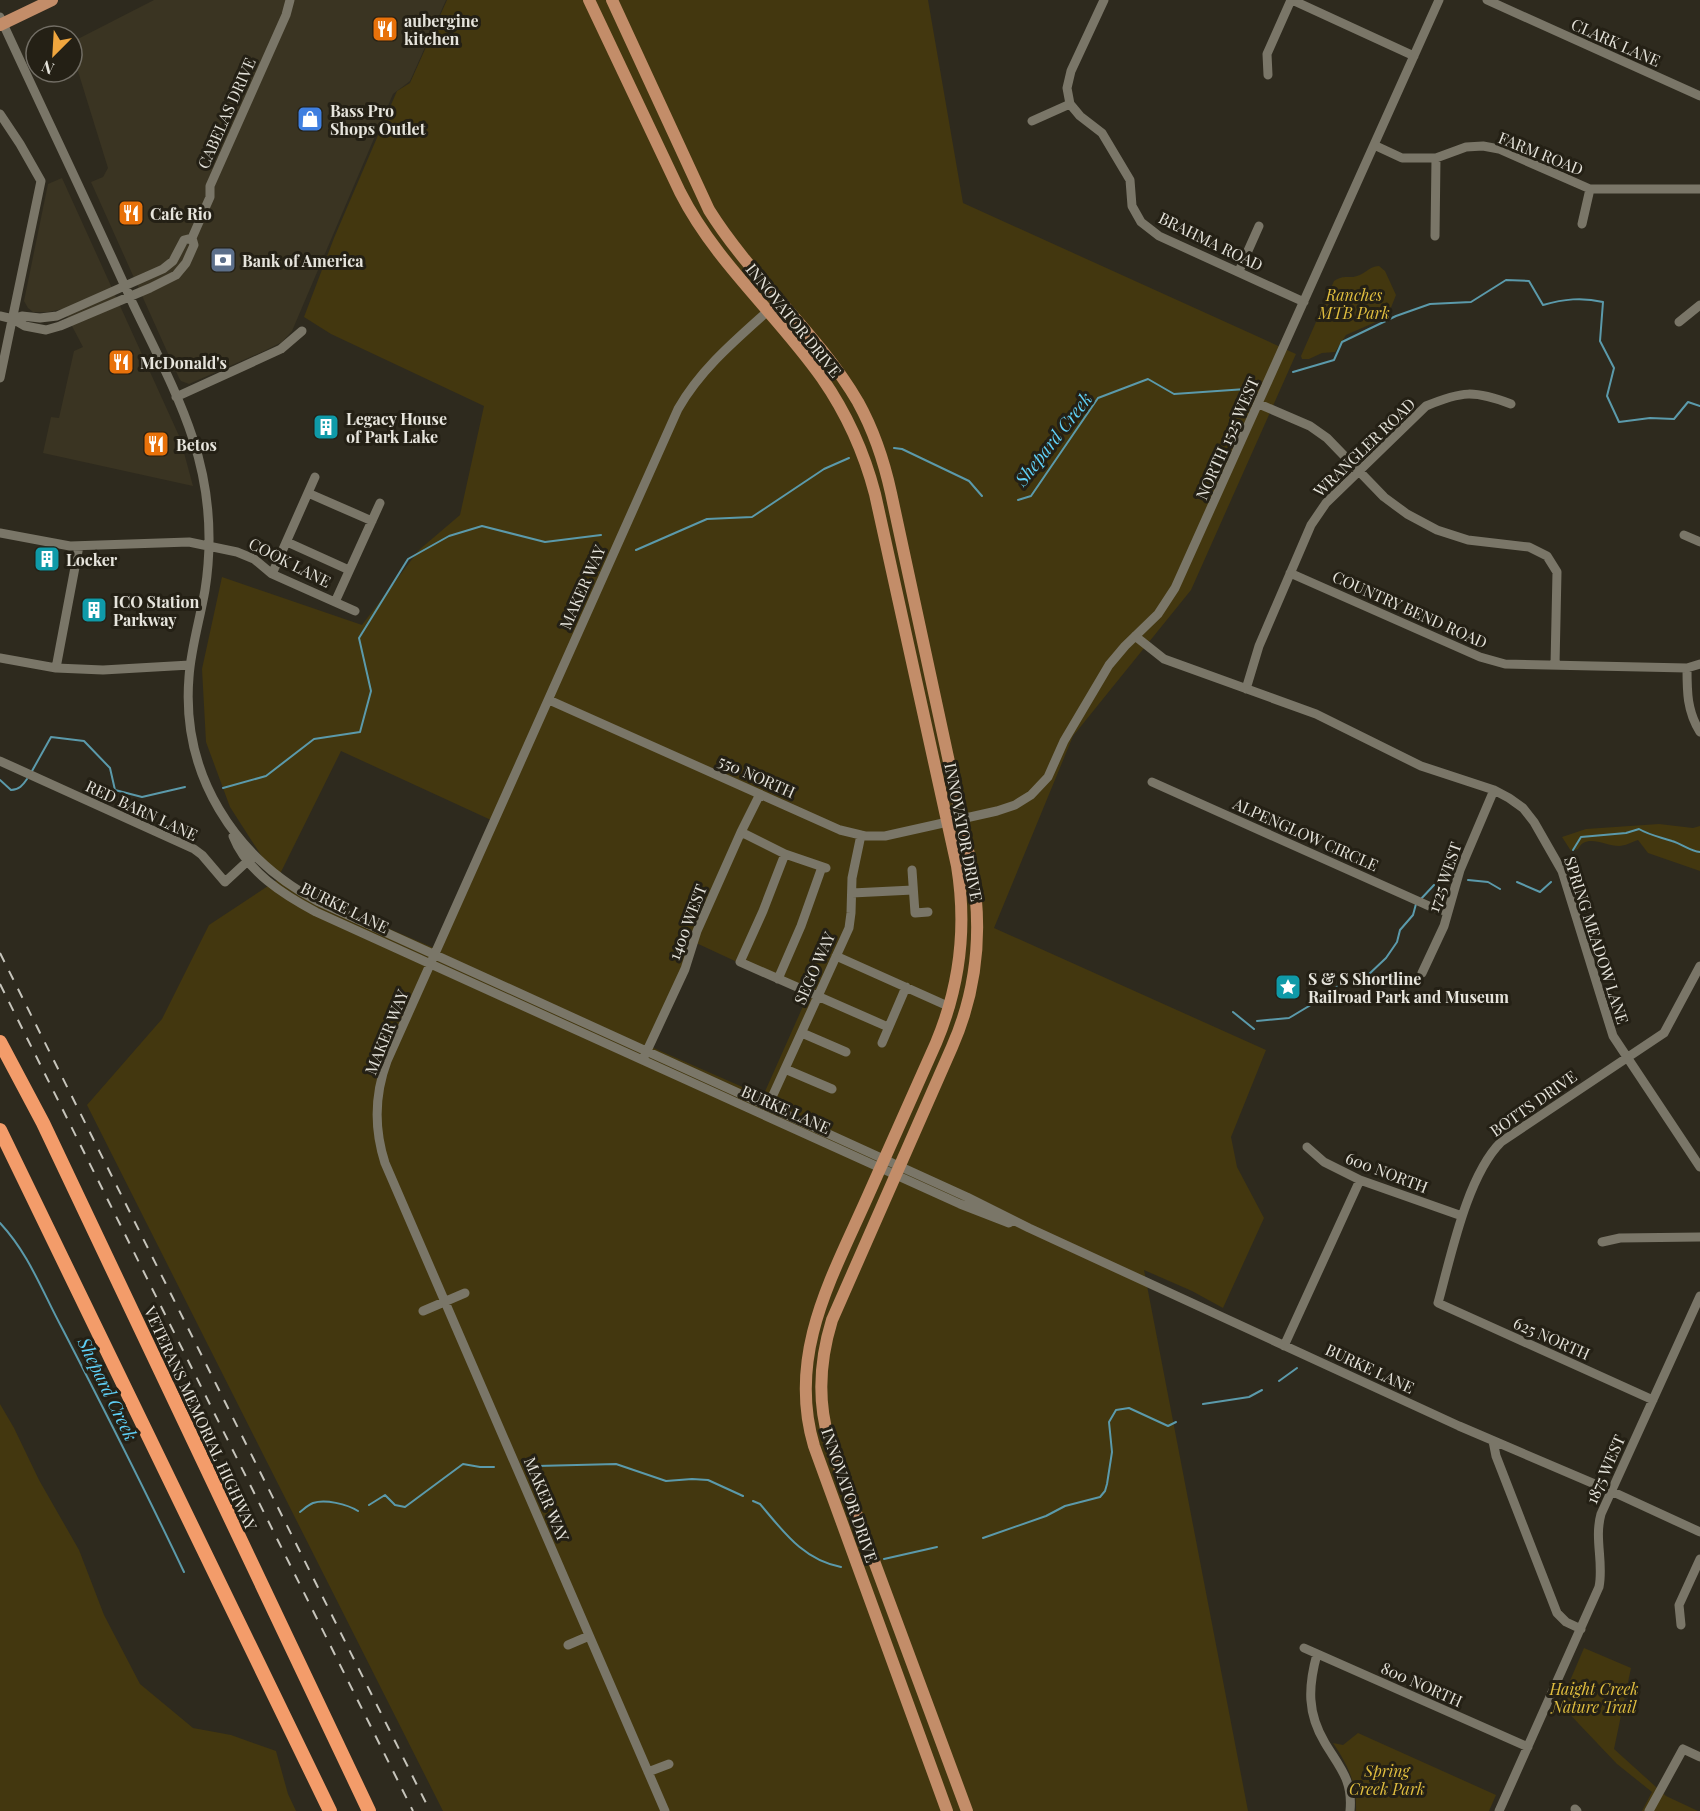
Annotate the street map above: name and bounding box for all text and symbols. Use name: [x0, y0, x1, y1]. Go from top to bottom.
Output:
place label: aubergine kitchen: [404, 10, 479, 49]
street label: CLARK LANE: [1568, 13, 1664, 71]
restaurant icon: aubergine kitchen: [370, 14, 400, 44]
north arrow: [24, 24, 84, 84]
street label: CABELAS DRIVE: [192, 54, 260, 172]
text: N: [38, 56, 57, 80]
place label: Bass Pro Shops Outlet: [330, 100, 426, 139]
shop icon: Bass Pro Shops Outlet: [295, 104, 325, 134]
street label: FARM ROAD: [1495, 126, 1587, 180]
restaurant icon: Cafe Rio: [116, 198, 146, 228]
place label: Cafe Rio: [150, 203, 212, 224]
street label: BRAHMA ROAD: [1155, 207, 1267, 275]
bank icon: Bank of America: [208, 245, 238, 275]
place label: Bank of America: [242, 250, 364, 271]
street label: INNOVATOR DRIVE: [742, 259, 846, 381]
park label: Ranches MTB Park: [1317, 284, 1390, 323]
restaurant icon: McDonald's: [106, 347, 136, 377]
place label: McDonald's: [140, 352, 227, 373]
street label: NORTH 1525 WEST: [1191, 373, 1263, 503]
water label: Shepard Creek: [1008, 387, 1097, 491]
street label: WRANGLER ROAD: [1308, 393, 1419, 502]
place label: Legacy House of Park Lake: [346, 408, 447, 447]
building icon: Legacy House of Park Lake: [311, 412, 341, 442]
restaurant icon: Betos: [141, 429, 171, 459]
place label: Betos: [176, 434, 217, 455]
street label: COOK LANE: [245, 532, 335, 592]
street label: MAKER WAY: [554, 541, 610, 632]
building icon: Locker: [32, 544, 62, 574]
place label: Locker: [66, 549, 118, 570]
street label: COUNTRY BEND ROAD: [1329, 565, 1491, 653]
place label: ICO Station Parkway: [113, 591, 200, 630]
building icon: ICO Station Parkway: [79, 595, 109, 625]
street label: 550 NORTH: [715, 750, 799, 802]
street label: INNOVATOR DRIVE: [940, 761, 988, 903]
street label: RED BARN LANE: [83, 775, 201, 845]
street label: ALPENGLOW CIRCLE: [1229, 792, 1382, 875]
street label: 1725 WEST: [1422, 839, 1466, 915]
street label: SPRING MEADOW LANE: [1560, 854, 1634, 1026]
street label: BURKE LANE: [297, 877, 393, 937]
street label: 1400 WEST: [663, 881, 711, 963]
street label: SEGO WAY: [789, 928, 840, 1008]
place label: S & S Shortline Railroad Park and Museum: [1308, 968, 1510, 1007]
place icon: S & S Shortline Railroad Park and Museum: [1273, 972, 1303, 1002]
street label: MAKER WAY: [359, 986, 413, 1078]
street label: BOTTS DRIVE: [1485, 1065, 1581, 1141]
street label: BURKE LANE: [738, 1080, 834, 1138]
street label: 600 NORTH: [1343, 1147, 1431, 1197]
street label: VETERANS MEMORIAL HIGHWAY: [139, 1302, 262, 1534]
street label: 625 NORTH: [1510, 1312, 1594, 1364]
water label: Shepard Creek: [72, 1332, 143, 1445]
street label: BURKE LANE: [1322, 1338, 1418, 1398]
street label: INNOVATOR DRIVE: [817, 1425, 883, 1565]
street label: 1875 WEST: [1580, 1431, 1630, 1507]
street label: MAKER WAY: [520, 1454, 574, 1545]
street label: 800 NORTH: [1378, 1657, 1466, 1711]
park label: Haight Creek Nature Trail: [1548, 1678, 1639, 1717]
park label: Spring Creek Park: [1349, 1760, 1425, 1799]

